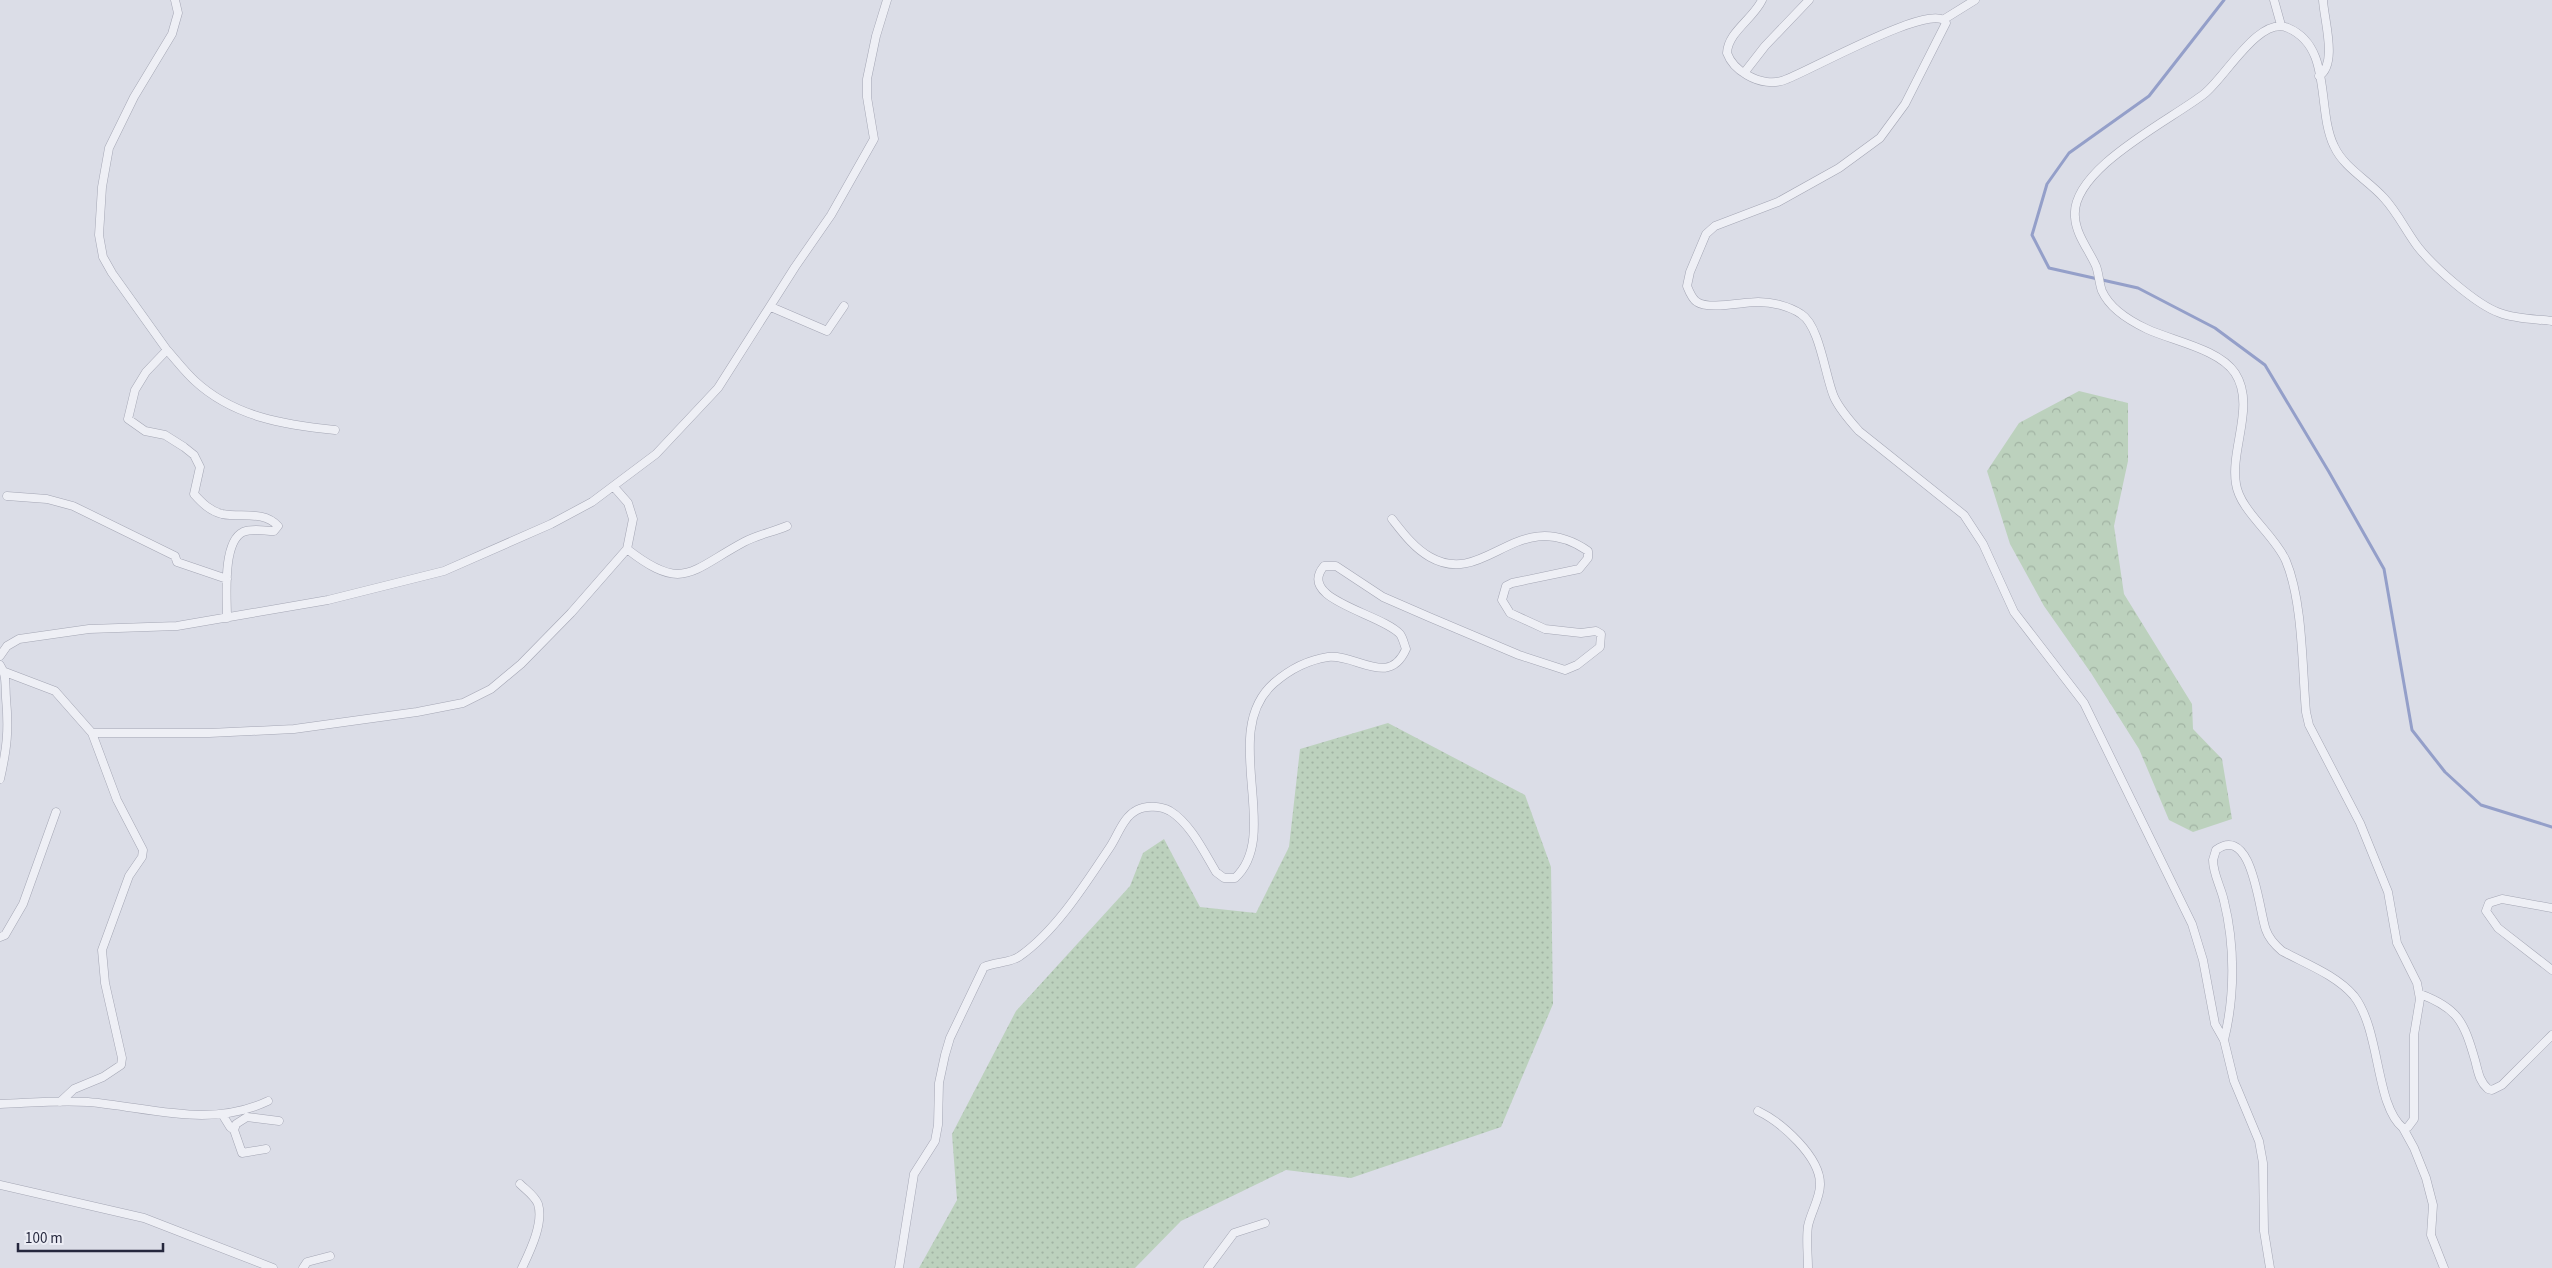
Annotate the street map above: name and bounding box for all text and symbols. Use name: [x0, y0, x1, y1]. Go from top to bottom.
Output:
scale bar: [18, 1220, 162, 1252]
text: 100 m: [25, 1228, 63, 1249]

